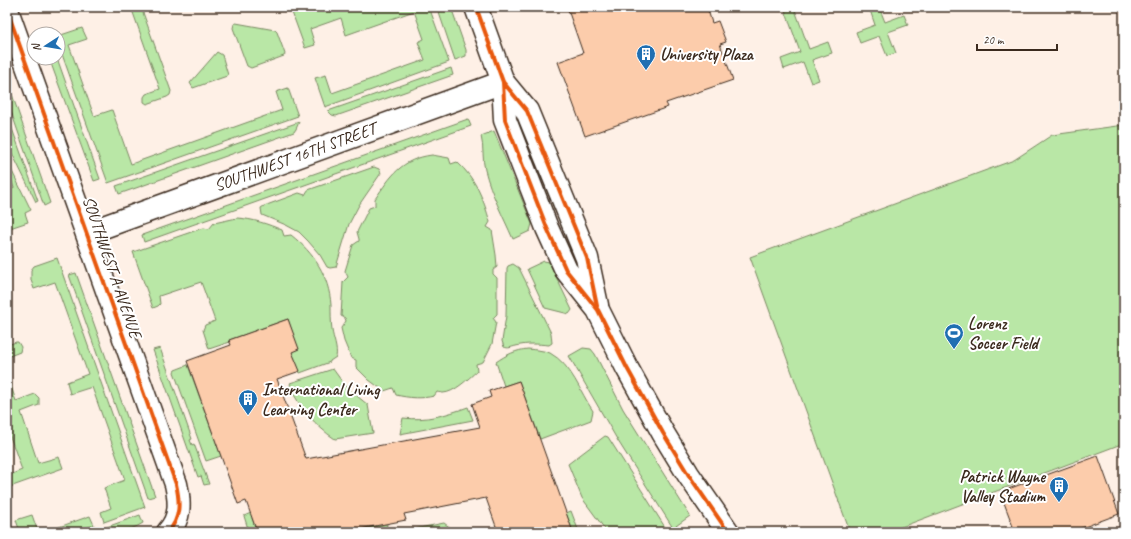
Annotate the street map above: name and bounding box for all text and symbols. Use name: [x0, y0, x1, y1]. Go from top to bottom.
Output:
north arrow: [26, 26, 66, 66]
scale bar: [977, 26, 1057, 52]
text: 20 m: [983, 32, 1005, 48]
text: N: [28, 41, 44, 53]
building icon: University Plaza: [635, 43, 657, 71]
place label: University Plaza: [660, 44, 755, 65]
street label: SOUTHWEST 16TH STREET: [211, 117, 383, 196]
street label: SOUTHWEST A AVENUE: [78, 193, 147, 343]
place label: Lorenz Soccer Field: [968, 313, 1041, 354]
sports icon: Lorenz Soccer Field: [943, 322, 965, 350]
place label: International Living Learning Center: [262, 379, 381, 420]
building icon: International Living Learning Center: [237, 388, 259, 416]
place label: Patrick Wayne Valley Stadium: [959, 466, 1047, 507]
building icon: Patrick Wayne Valley Stadium: [1048, 475, 1070, 503]

